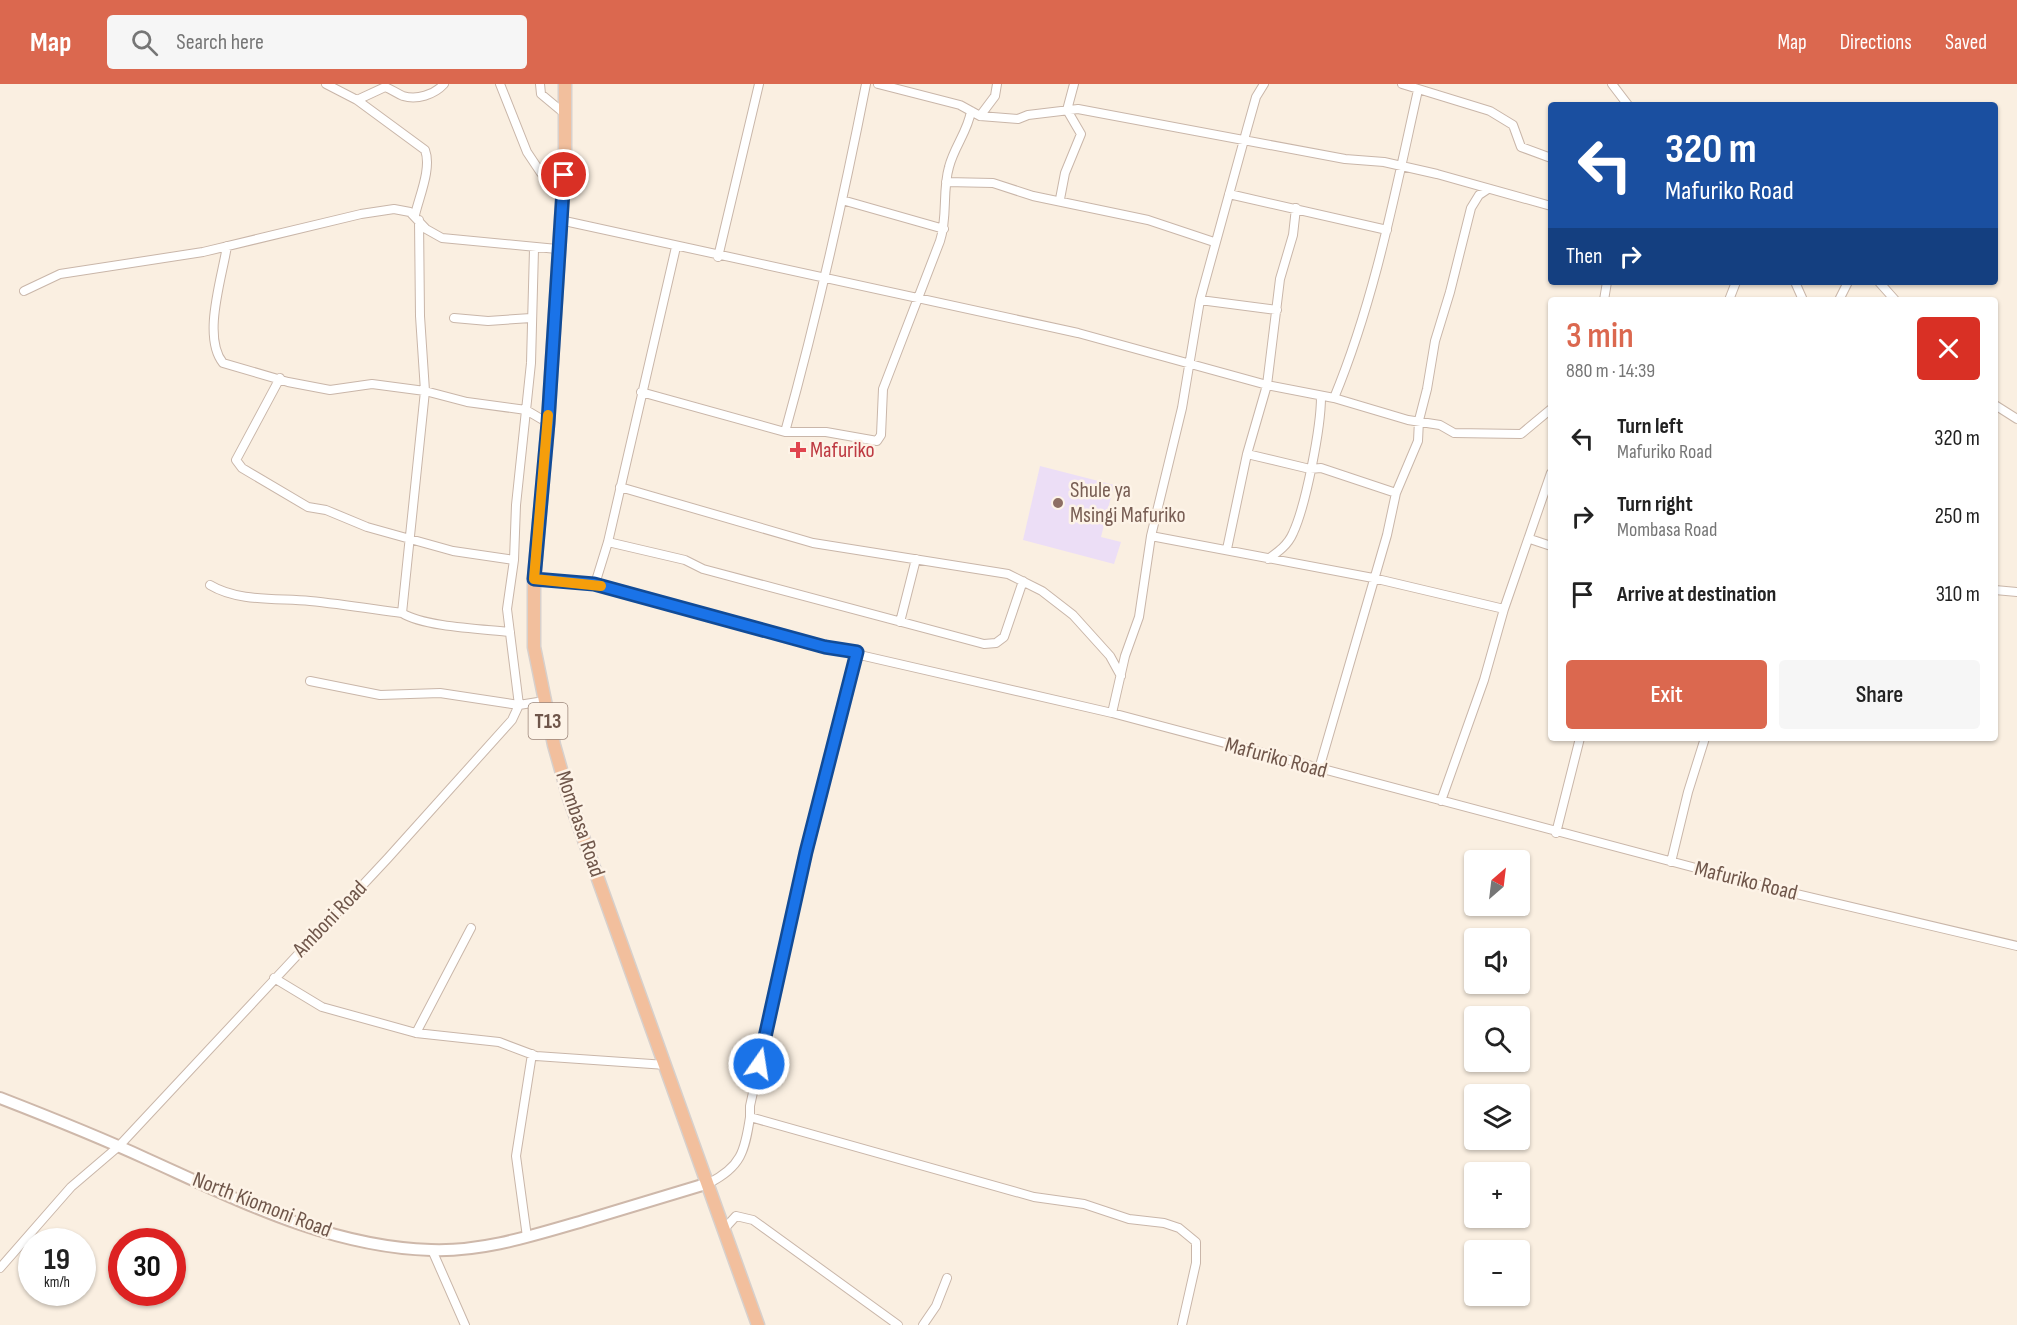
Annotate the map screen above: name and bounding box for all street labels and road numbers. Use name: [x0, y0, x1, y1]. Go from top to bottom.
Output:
road number: T13: [528, 703, 568, 739]
street label: Mafuriko Road: [1222, 731, 1330, 785]
street label: Mombasa Road: [549, 767, 611, 881]
street label: Mafuriko Road: [1692, 855, 1800, 907]
street label: Amboni Road: [286, 875, 373, 964]
street label: North Kiomoni Road: [189, 1166, 335, 1244]

